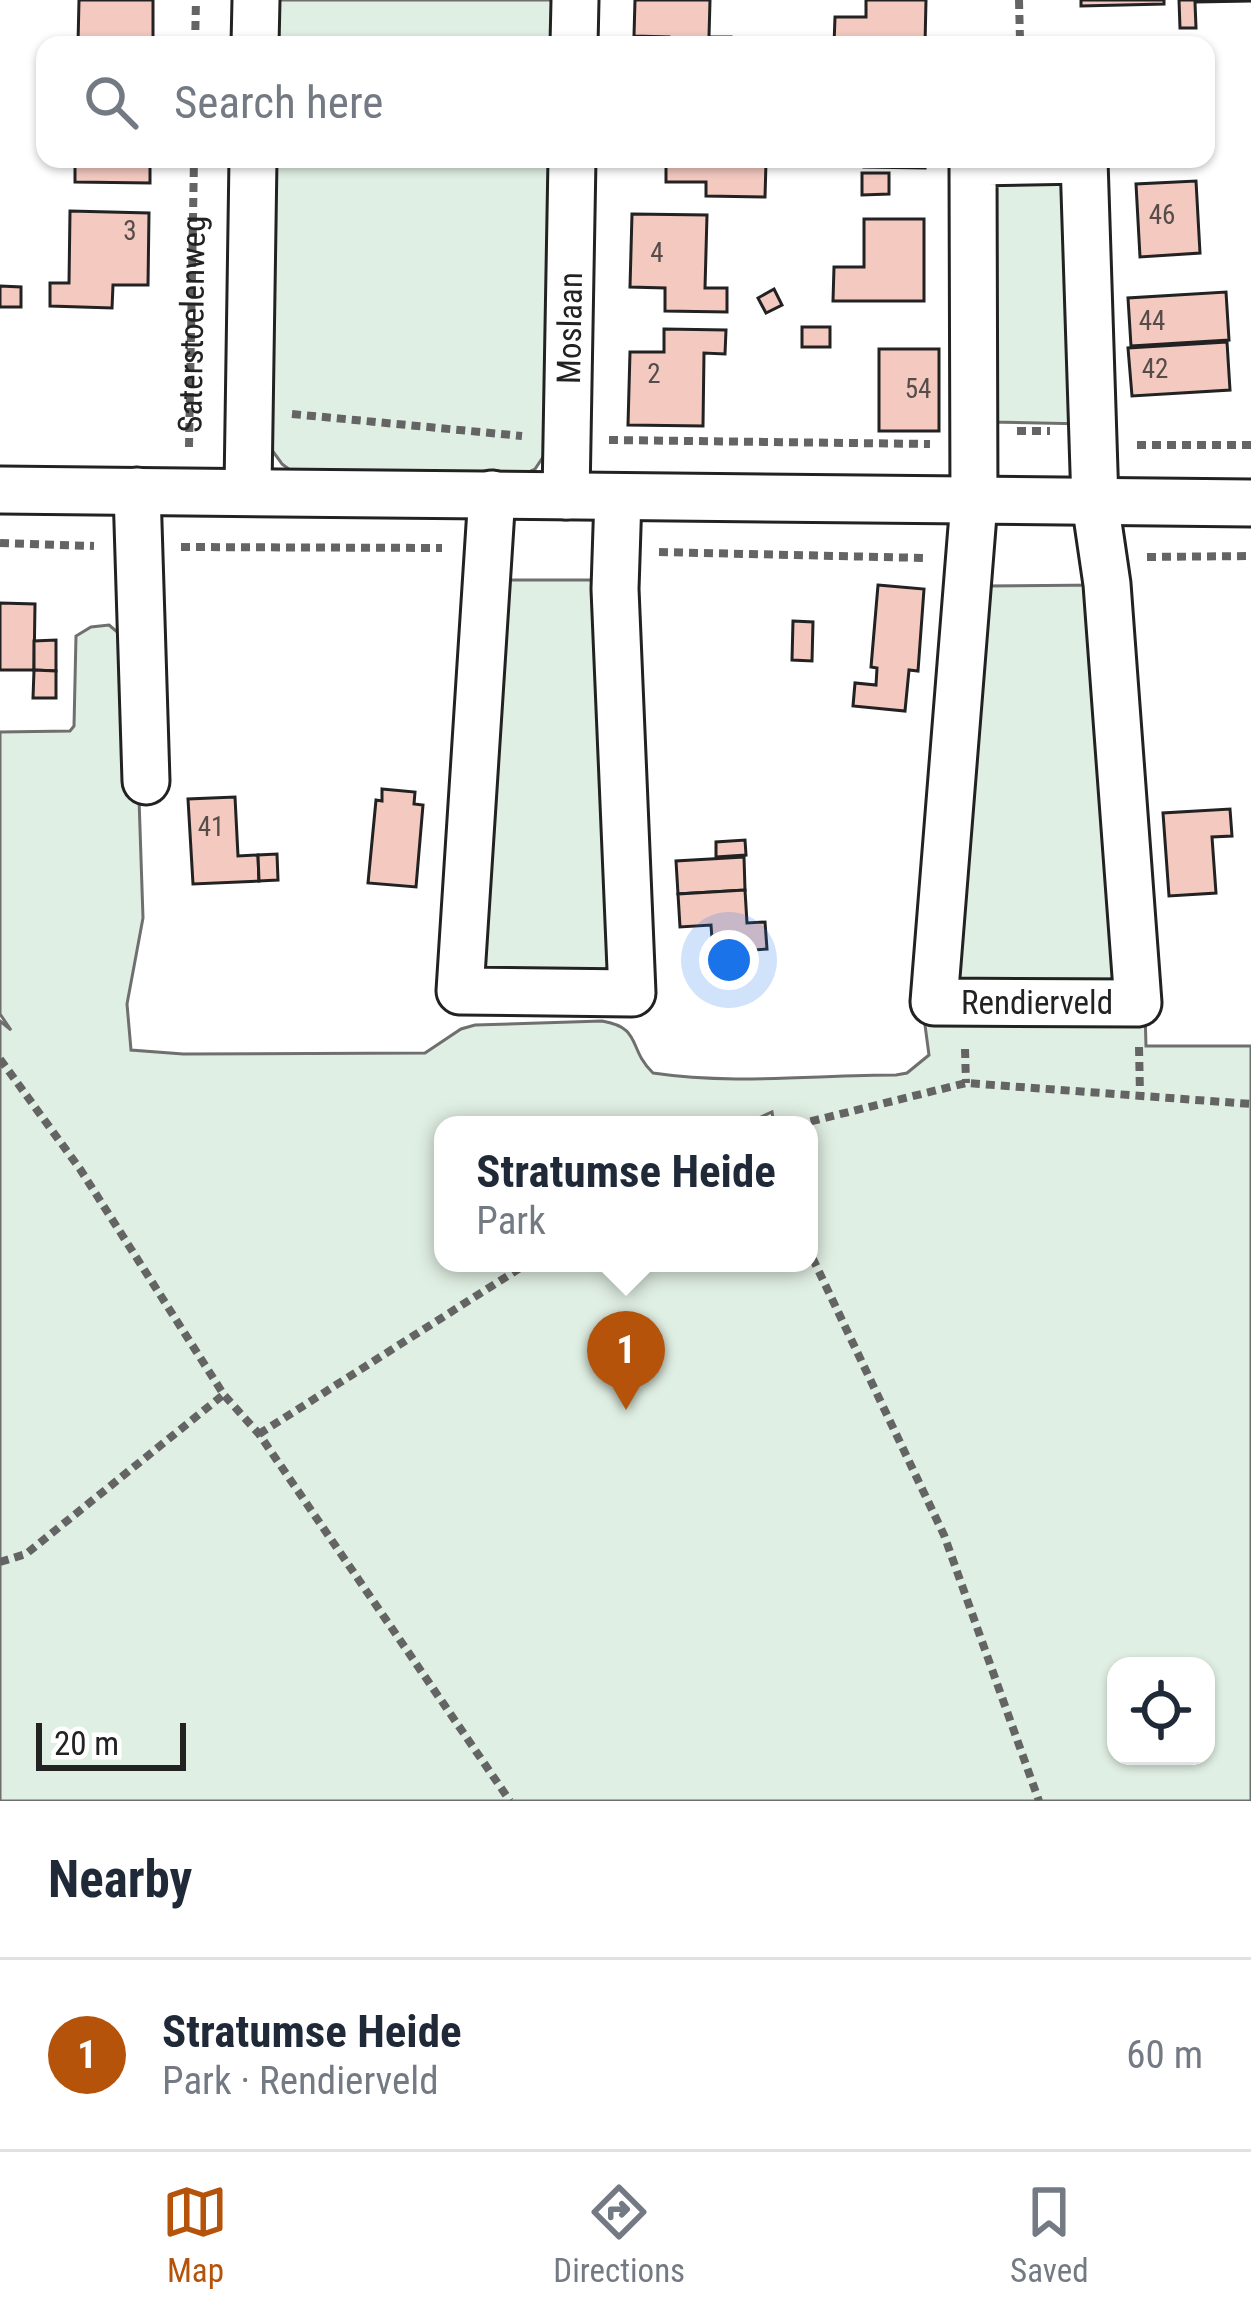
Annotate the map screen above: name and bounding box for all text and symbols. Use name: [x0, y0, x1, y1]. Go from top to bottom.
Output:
search box: [36, 36, 1215, 168]
icon: search: [78, 69, 144, 135]
text: Search here: [174, 76, 383, 129]
house number: 46: [1149, 199, 1175, 231]
house number: 3: [123, 215, 137, 247]
street label: Saterstoelenweg: [170, 215, 213, 433]
house number: 4: [650, 237, 664, 269]
street label: Moslaan: [549, 272, 590, 384]
house number: 44: [1139, 305, 1165, 337]
house number: 42: [1142, 353, 1168, 385]
house number: 2: [647, 358, 661, 390]
house number: 54: [905, 373, 931, 405]
house number: 41: [198, 811, 224, 843]
your location: [699, 930, 759, 990]
street label: Rendierveld: [961, 983, 1113, 1022]
popup: [434, 1116, 818, 1272]
text: Stratumse Heide: [476, 1145, 776, 1198]
text: Park: [476, 1198, 546, 1244]
pin: 1: [587, 1311, 665, 1410]
map controls: [1107, 1657, 1215, 1765]
button: locate: [1107, 1657, 1215, 1765]
scale bar: [36, 1717, 186, 1770]
text: 20 m: [54, 1724, 119, 1763]
text: Nearby: [48, 1850, 192, 1909]
text: Stratumse Heide: [162, 2005, 461, 2058]
text: 1: [77, 2032, 97, 2078]
text: 60 m: [1126, 2032, 1203, 2078]
text: Park · Rendierveld: [162, 2058, 439, 2104]
tab: Map: [162, 2179, 228, 2290]
tab: Directions: [553, 2179, 685, 2290]
tab: Saved: [1010, 2179, 1089, 2290]

